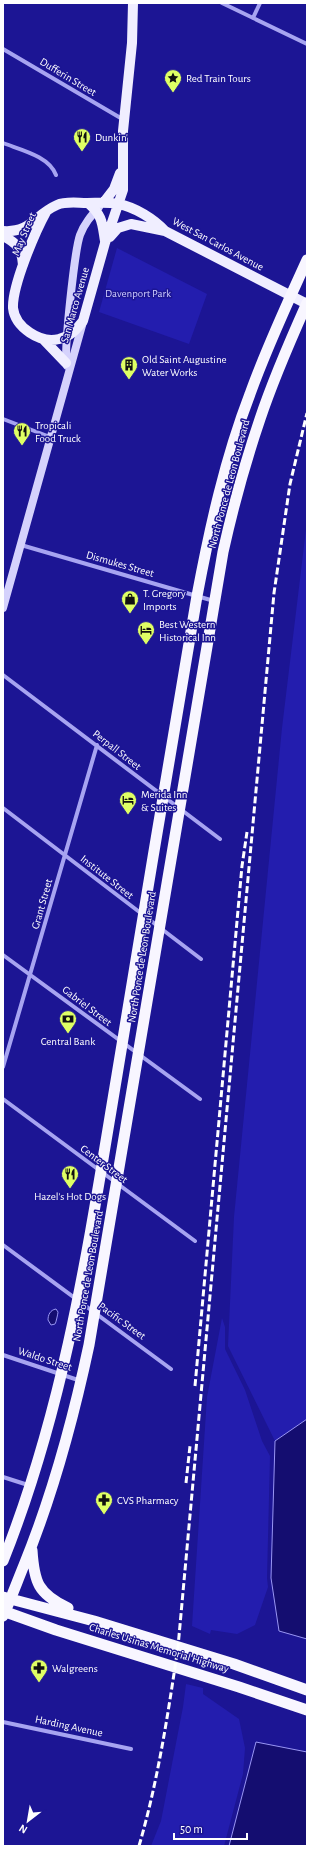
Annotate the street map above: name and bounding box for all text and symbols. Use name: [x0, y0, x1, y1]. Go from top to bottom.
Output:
street label: Dufferin Street: [38, 56, 99, 98]
place icon: Red Train Tours: [163, 68, 183, 93]
place label: Red Train Tours: [186, 73, 251, 84]
restaurant icon: Dunkin': [72, 127, 92, 152]
place label: Dunkin': [95, 132, 128, 143]
street label: May Street: [10, 210, 38, 257]
street label: West San Carlos Avenue: [171, 215, 265, 273]
street label: San Marco Avenue: [59, 266, 91, 344]
park label: Davenport Park: [105, 288, 171, 299]
place label: Old Saint Augustine Water Works: [142, 354, 227, 378]
building icon: Old Saint Augustine Water Works: [119, 355, 139, 380]
street label: North Ponce de Leon Boulevard: [207, 418, 252, 549]
place label: Tropicali Food Truck: [35, 420, 81, 444]
restaurant icon: Tropicali Food Truck: [12, 421, 32, 446]
street label: Dismukes Street: [85, 549, 156, 579]
place label: T. Gregory Imports: [143, 588, 186, 612]
shop icon: T. Gregory Imports: [120, 589, 140, 614]
place label: Best Western Historical Inn: [159, 619, 216, 643]
hotel icon: Best Western Historical Inn: [136, 620, 156, 645]
street label: Perpall Street: [91, 728, 144, 772]
place label: Merida Inn & Suites: [141, 789, 187, 813]
hotel icon: Merida Inn & Suites: [118, 790, 138, 815]
street label: Institute Street: [78, 853, 136, 901]
street label: Grant Street: [30, 877, 55, 930]
street label: North Ponce de Leon Boulevard: [126, 890, 158, 1023]
street label: Gabriel Street: [60, 984, 114, 1028]
bank icon: Central Bank: [58, 1009, 78, 1034]
place label: Central Bank: [41, 1036, 95, 1047]
street label: Center Street: [78, 1143, 130, 1186]
restaurant icon: Hazel's Hot Dogs: [60, 1164, 80, 1189]
place label: Hazel's Hot Dogs: [34, 1191, 106, 1202]
street label: North Ponce de Leon Boulevard: [71, 1209, 105, 1342]
street label: Pacific Street: [96, 1300, 148, 1342]
street label: Waldo Street: [17, 1345, 74, 1373]
pharmacy icon: CVS Pharmacy: [94, 1490, 114, 1515]
place label: CVS Pharmacy: [117, 1495, 179, 1506]
street label: Charles Usinas Memorial Highway: [88, 1621, 230, 1675]
pharmacy icon: Walgreens: [29, 1658, 49, 1683]
place label: Walgreens: [52, 1663, 98, 1674]
street label: Harding Avenue: [34, 1713, 104, 1739]
north arrow: [8, 1801, 48, 1841]
scale bar: [174, 1815, 247, 1841]
text: N: [17, 1822, 29, 1836]
text: 50 m: [180, 1823, 203, 1835]

